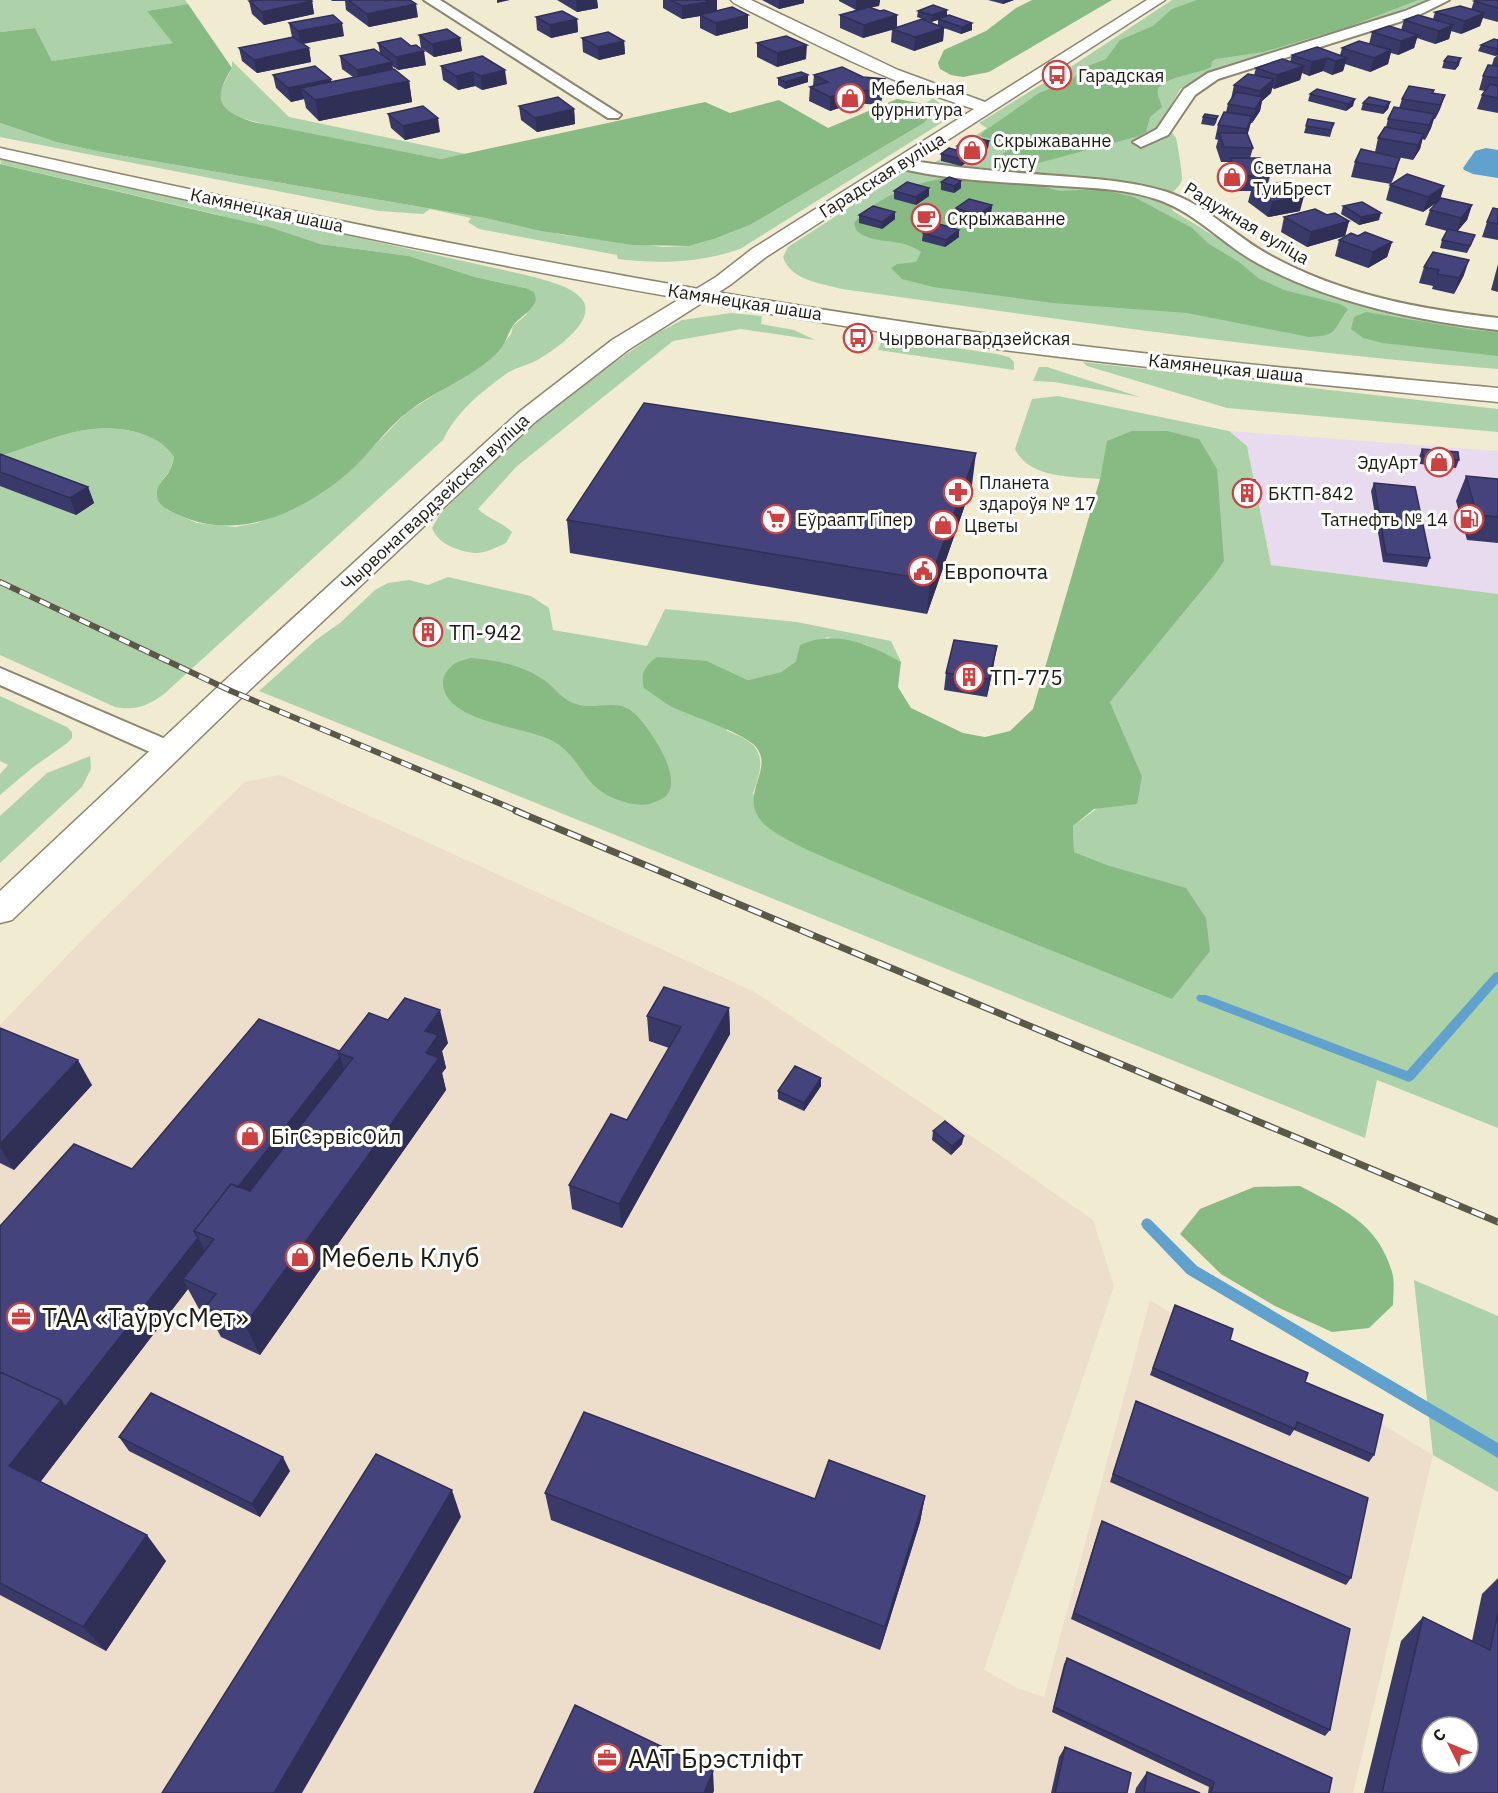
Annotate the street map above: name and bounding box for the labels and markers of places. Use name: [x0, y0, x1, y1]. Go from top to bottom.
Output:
bus stop icon: Гарадская: [1041, 59, 1073, 91]
place label: Гарадская: [1078, 64, 1164, 87]
place label: Мебельная фурнитура: [871, 77, 965, 121]
shop icon: Мебельная фурнитура: [834, 82, 866, 114]
place label: Скрыжаванне густу: [993, 129, 1112, 173]
shop icon: Скрыжаванне густу: [956, 134, 988, 166]
place label: Светлана ТуиБрест: [1253, 156, 1332, 200]
shop icon: Светлана ТуиБрест: [1216, 161, 1248, 193]
cafe icon: Скрыжаванне: [910, 202, 942, 234]
place label: Скрыжаванне: [947, 207, 1066, 230]
bus stop icon: Чырвонагвардзейская: [842, 322, 874, 354]
place label: Чырвонагвардзейская: [879, 327, 1070, 350]
shop icon: ЭдуАрт: [1423, 446, 1455, 478]
place label: ЭдуАрт: [1357, 451, 1418, 474]
place label: Планета здароўя № 17: [979, 471, 1096, 515]
pharmacy icon: Планета здароўя № 17: [942, 476, 974, 508]
building icon: БКТП-842: [1231, 477, 1263, 509]
place label: БКТП-842: [1268, 482, 1354, 505]
supermarket icon: Еўраапт Гіпер: [760, 503, 792, 535]
fuel station icon: Татнефть № 14: [1453, 503, 1485, 535]
place label: Еўраапт Гіпер: [797, 508, 913, 531]
place label: Татнефть № 14: [1321, 508, 1448, 531]
shop icon: Цветы: [927, 509, 959, 541]
place label: Цветы: [964, 514, 1018, 537]
public building icon: Европочта: [907, 555, 939, 587]
place label: Европочта: [944, 557, 1048, 585]
building icon: ТП-942: [412, 616, 444, 648]
place label: ТП-942: [449, 618, 522, 646]
building icon: ТП-775: [953, 661, 985, 693]
place label: ТП-775: [990, 663, 1063, 691]
shop icon: БігСэрвісОйл: [234, 1120, 266, 1152]
place label: БігСэрвісОйл: [271, 1122, 401, 1150]
place label: Мебель Клуб: [321, 1240, 479, 1274]
shop icon: Мебель Клуб: [284, 1241, 316, 1273]
place label: ТАА «ТаўрусМет»: [42, 1300, 249, 1334]
office icon: ТАА «ТаўрусМет»: [5, 1301, 37, 1333]
place label: ААТ Брэстліфт: [628, 1741, 803, 1775]
office icon: ААТ Брэстліфт: [591, 1742, 623, 1774]

